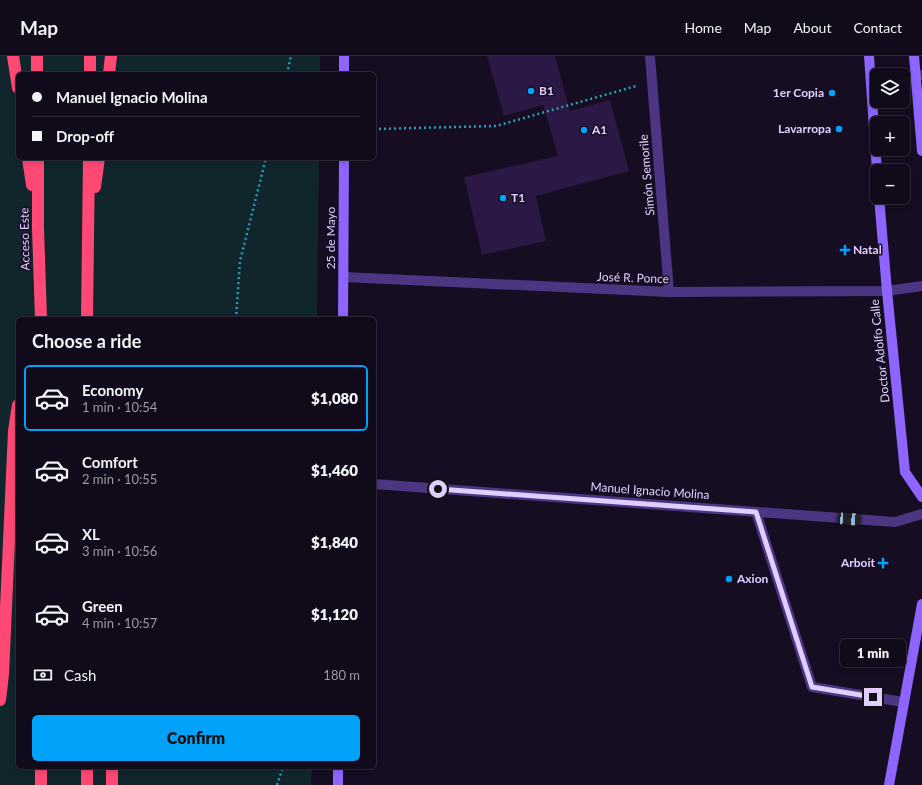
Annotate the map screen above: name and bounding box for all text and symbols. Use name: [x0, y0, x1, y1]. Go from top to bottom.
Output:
text: Map: [20, 16, 58, 39]
text: Home: [684, 19, 722, 36]
text: Map: [744, 19, 771, 36]
text: About: [793, 19, 831, 36]
text: Contact: [853, 19, 902, 36]
map controls: [870, 68, 910, 204]
button: layers: [870, 68, 910, 108]
place label: B1: [539, 83, 554, 98]
place label: 1er Copia: [773, 85, 824, 100]
marker: B1: [526, 86, 536, 96]
text: Manuel Ignacio Molina: [56, 88, 208, 106]
marker: 1er Copia: [827, 88, 837, 98]
button: +: [870, 116, 910, 156]
place label: Lavarropa: [778, 121, 831, 136]
place label: A1: [591, 122, 607, 137]
marker: Lavarropa: [834, 124, 844, 134]
marker: A1: [579, 125, 589, 135]
text: Drop-off: [56, 127, 114, 145]
street label: Simón Semorile: [635, 134, 658, 216]
button: −: [870, 164, 910, 204]
place label: T1: [511, 190, 525, 205]
marker: T1: [498, 193, 508, 203]
street label: 25 de Mayo: [323, 206, 338, 269]
street label: Acceso Este: [16, 207, 33, 271]
place label: Natal: [853, 242, 882, 257]
marker: Natal: [840, 245, 850, 255]
street label: José R. Ponce: [597, 269, 669, 286]
street label: Doctor Adolfo Calle: [867, 299, 892, 403]
text: Choose a ride: [32, 330, 141, 352]
icon: car: [34, 380, 70, 416]
text: Economy: [82, 381, 143, 399]
text: $1,080: [311, 389, 358, 407]
text: 1 min · 10:54: [82, 399, 157, 415]
icon: car: [34, 452, 70, 488]
text: Comfort: [82, 453, 138, 471]
text: $1,460: [311, 461, 358, 479]
text: 2 min · 10:55: [82, 471, 157, 487]
street label: Manuel Ignacio Molina: [590, 479, 710, 502]
route start: [429, 480, 447, 498]
car: [837, 512, 861, 526]
icon: car: [34, 524, 70, 560]
text: XL: [82, 525, 100, 543]
text: $1,840: [311, 533, 358, 551]
text: 3 min · 10:56: [82, 543, 157, 559]
place label: Arboit: [840, 555, 876, 570]
marker: Arboit: [878, 558, 888, 568]
place label: Axion: [736, 571, 769, 586]
marker: Axion: [724, 574, 734, 584]
icon: car: [34, 596, 70, 632]
text: Green: [82, 597, 123, 615]
text: $1,120: [311, 605, 358, 623]
text: 4 min · 10:57: [82, 615, 157, 631]
callout: 1 min: [840, 639, 906, 667]
text: 1 min: [857, 645, 889, 661]
icon: cash: [32, 664, 54, 686]
text: Cash: [64, 666, 96, 684]
text: 180 m: [323, 667, 360, 683]
route end: [864, 688, 882, 706]
button: Confirm: [32, 715, 360, 761]

